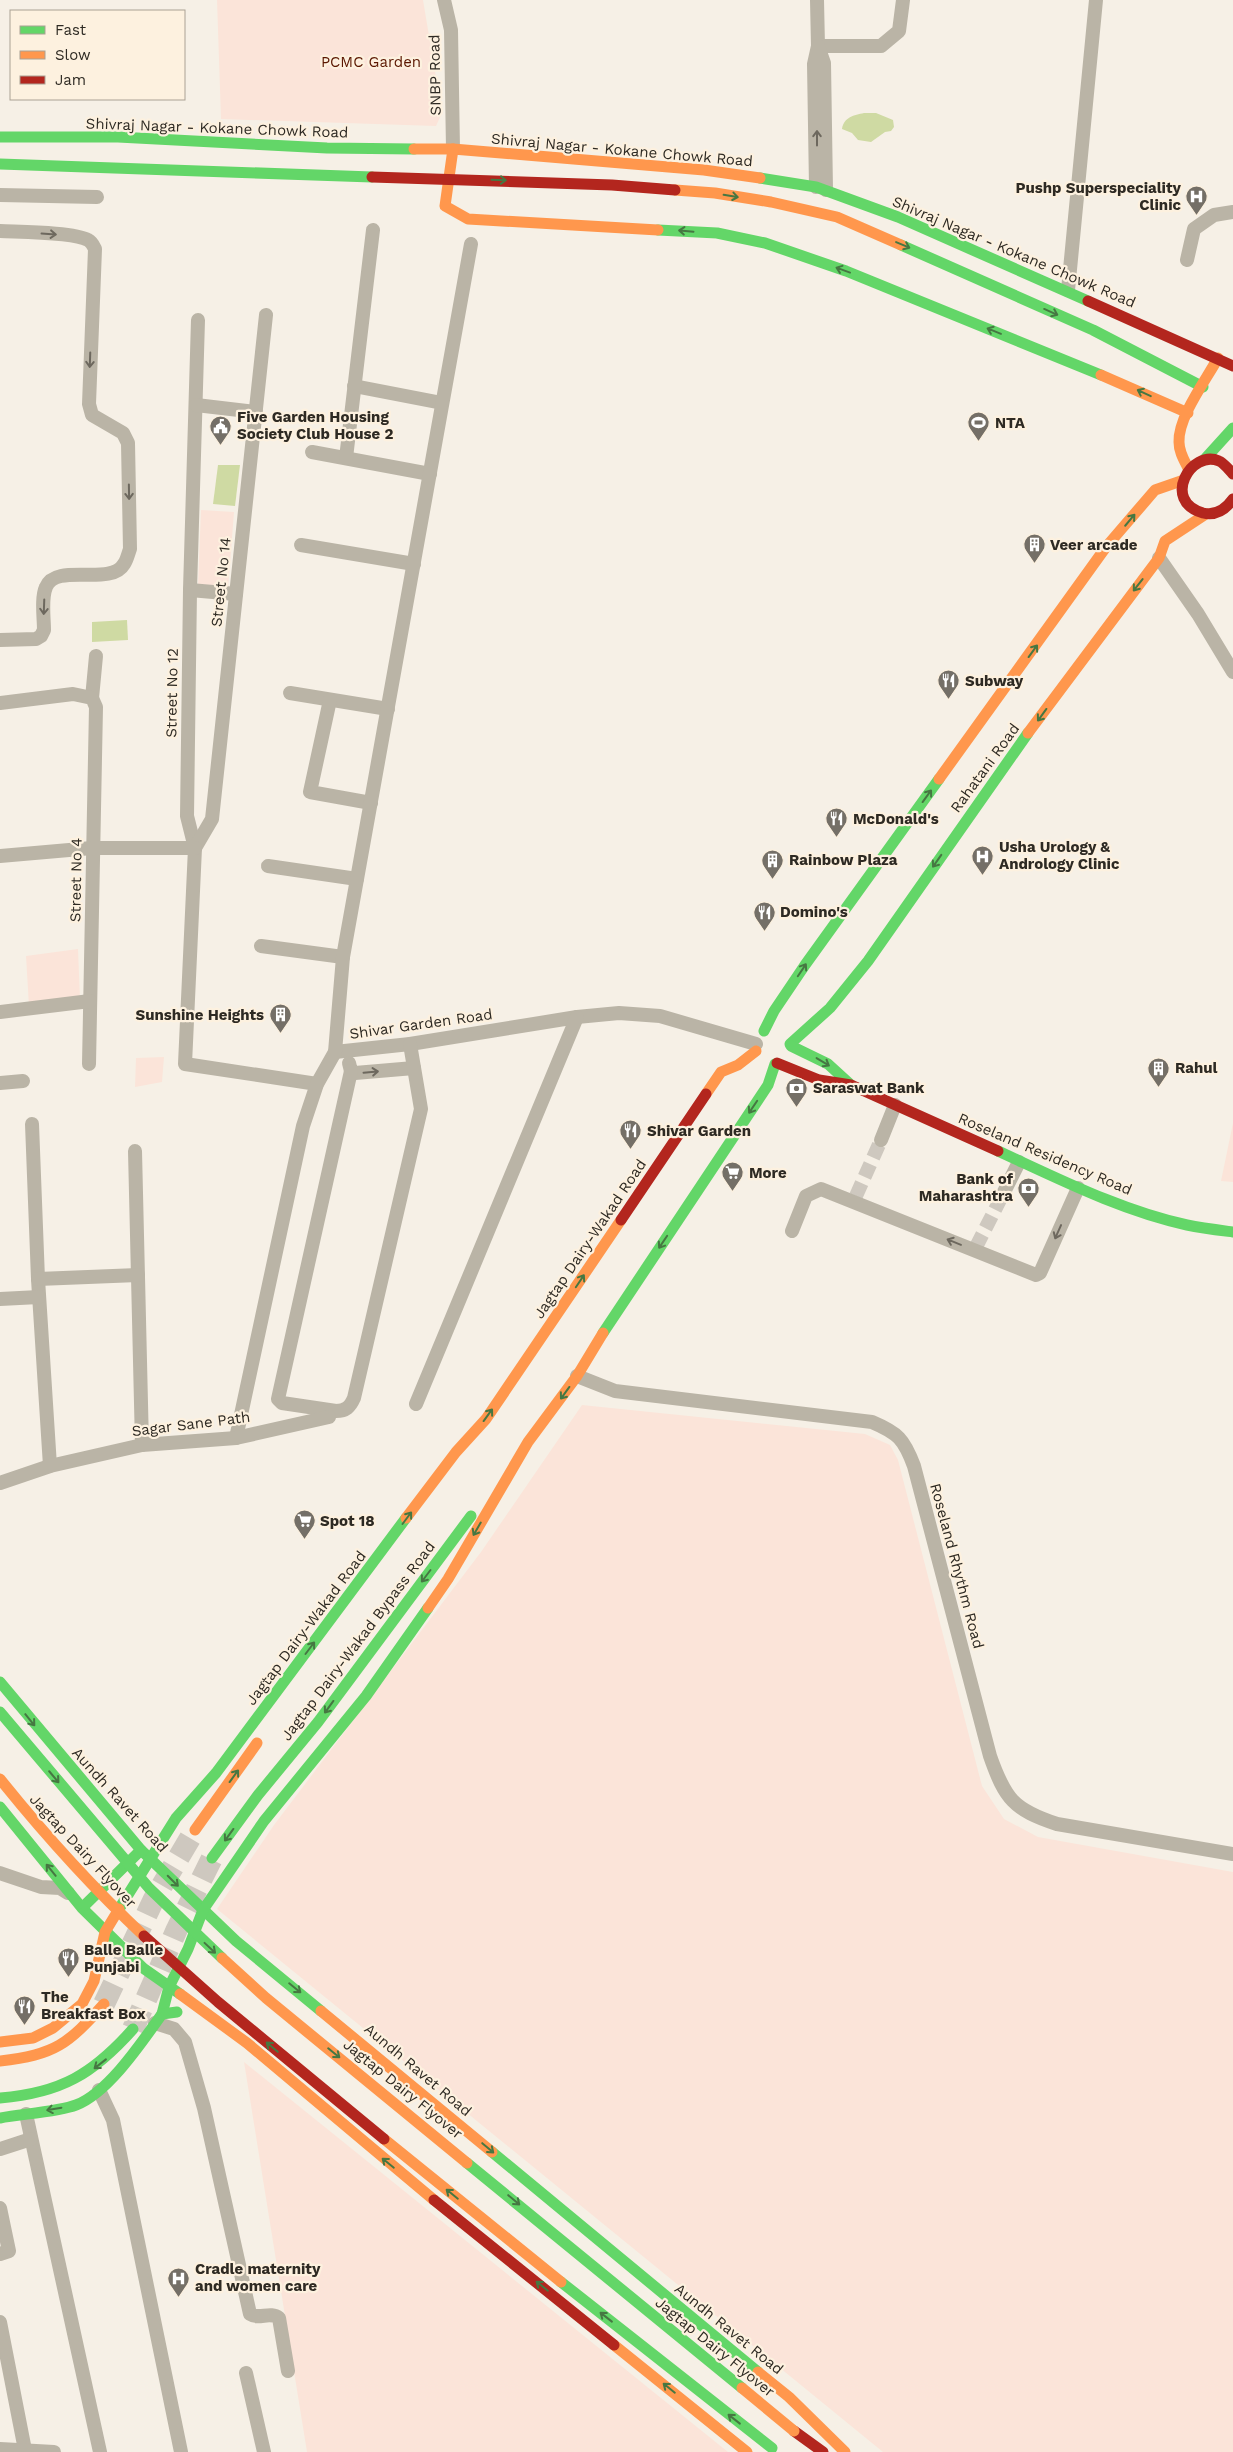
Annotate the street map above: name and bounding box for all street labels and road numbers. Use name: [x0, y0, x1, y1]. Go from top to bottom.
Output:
street label: SNBP Road: [425, 34, 445, 116]
street label: Shivraj Nagar - Kokane Chowk Road: [85, 114, 349, 142]
street label: Shivraj Nagar - Kokane Chowk Road: [490, 130, 754, 170]
street label: Shivraj Nagar - Kokane Chowk Road: [890, 192, 1138, 312]
street label: Street No 14: [207, 536, 235, 628]
street label: Street No 12: [162, 648, 182, 738]
street label: Rahatani Road: [947, 720, 1023, 816]
street label: Street No 4: [66, 838, 86, 922]
street label: Shivar Garden Road: [348, 1005, 494, 1043]
street label: Roseland Residency Road: [955, 1109, 1135, 1199]
street label: Jagtap Dairy-Wakad Road: [530, 1156, 650, 1322]
street label: Sagar Sane Path: [131, 1408, 251, 1440]
street label: Roseland Rhythm Road: [926, 1481, 988, 1651]
street label: Jagtap Dairy-Wakad Bypass Road: [277, 1538, 439, 1744]
street label: Jagtap Dairy-Wakad Road: [242, 1547, 370, 1709]
street label: Aundh Ravet Road: [68, 1744, 172, 1856]
street label: Jagtap Dairy Flyover: [26, 1791, 140, 1911]
street label: Aundh Ravet Road: [361, 2020, 475, 2120]
street label: Jagtap Dairy Flyover: [340, 2035, 466, 2143]
street label: Aundh Ravet Road: [671, 2280, 787, 2378]
street label: Jagtap Dairy Flyover: [652, 2293, 778, 2401]

